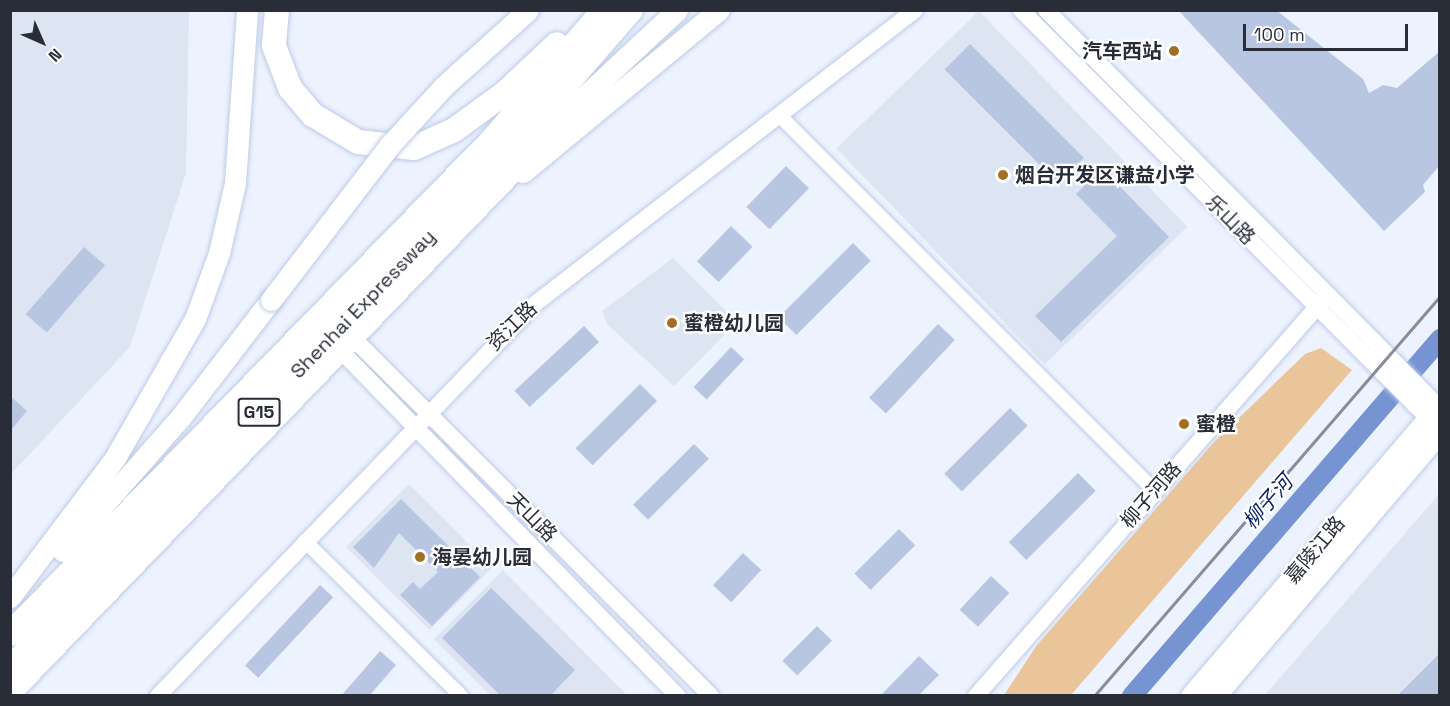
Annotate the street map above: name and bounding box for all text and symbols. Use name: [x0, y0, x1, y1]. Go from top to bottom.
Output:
north arrow: [12, 12, 72, 72]
scale bar: [1246, 12, 1411, 50]
text: 100 m: [1254, 23, 1305, 46]
place label: 汽车西站: [1082, 39, 1162, 63]
text: N: [44, 44, 66, 66]
marker: 汽车西站: [1167, 44, 1181, 58]
place label: 烟台开发区谦益小学: [1015, 163, 1195, 187]
marker: 烟台开发区谦益小学: [996, 168, 1010, 182]
street label: 乐山路: [1200, 190, 1260, 250]
street label: Shenhai Expressway: [286, 225, 440, 383]
street label: 资江路: [482, 297, 542, 355]
place label: 蜜橙幼儿园: [684, 311, 784, 335]
marker: 蜜橙幼儿园: [665, 316, 679, 330]
road number: G15: [236, 397, 282, 427]
place label: 蜜橙: [1196, 412, 1236, 436]
marker: 蜜橙: [1177, 417, 1191, 431]
street label: 柳子河路: [1116, 457, 1186, 533]
water label: 柳子河: [1238, 470, 1298, 534]
street label: 天山路: [502, 487, 562, 547]
street label: 嘉陵江路: [1280, 512, 1350, 588]
place label: 海晏幼儿园: [432, 545, 532, 569]
marker: 海晏幼儿园: [413, 550, 427, 564]

